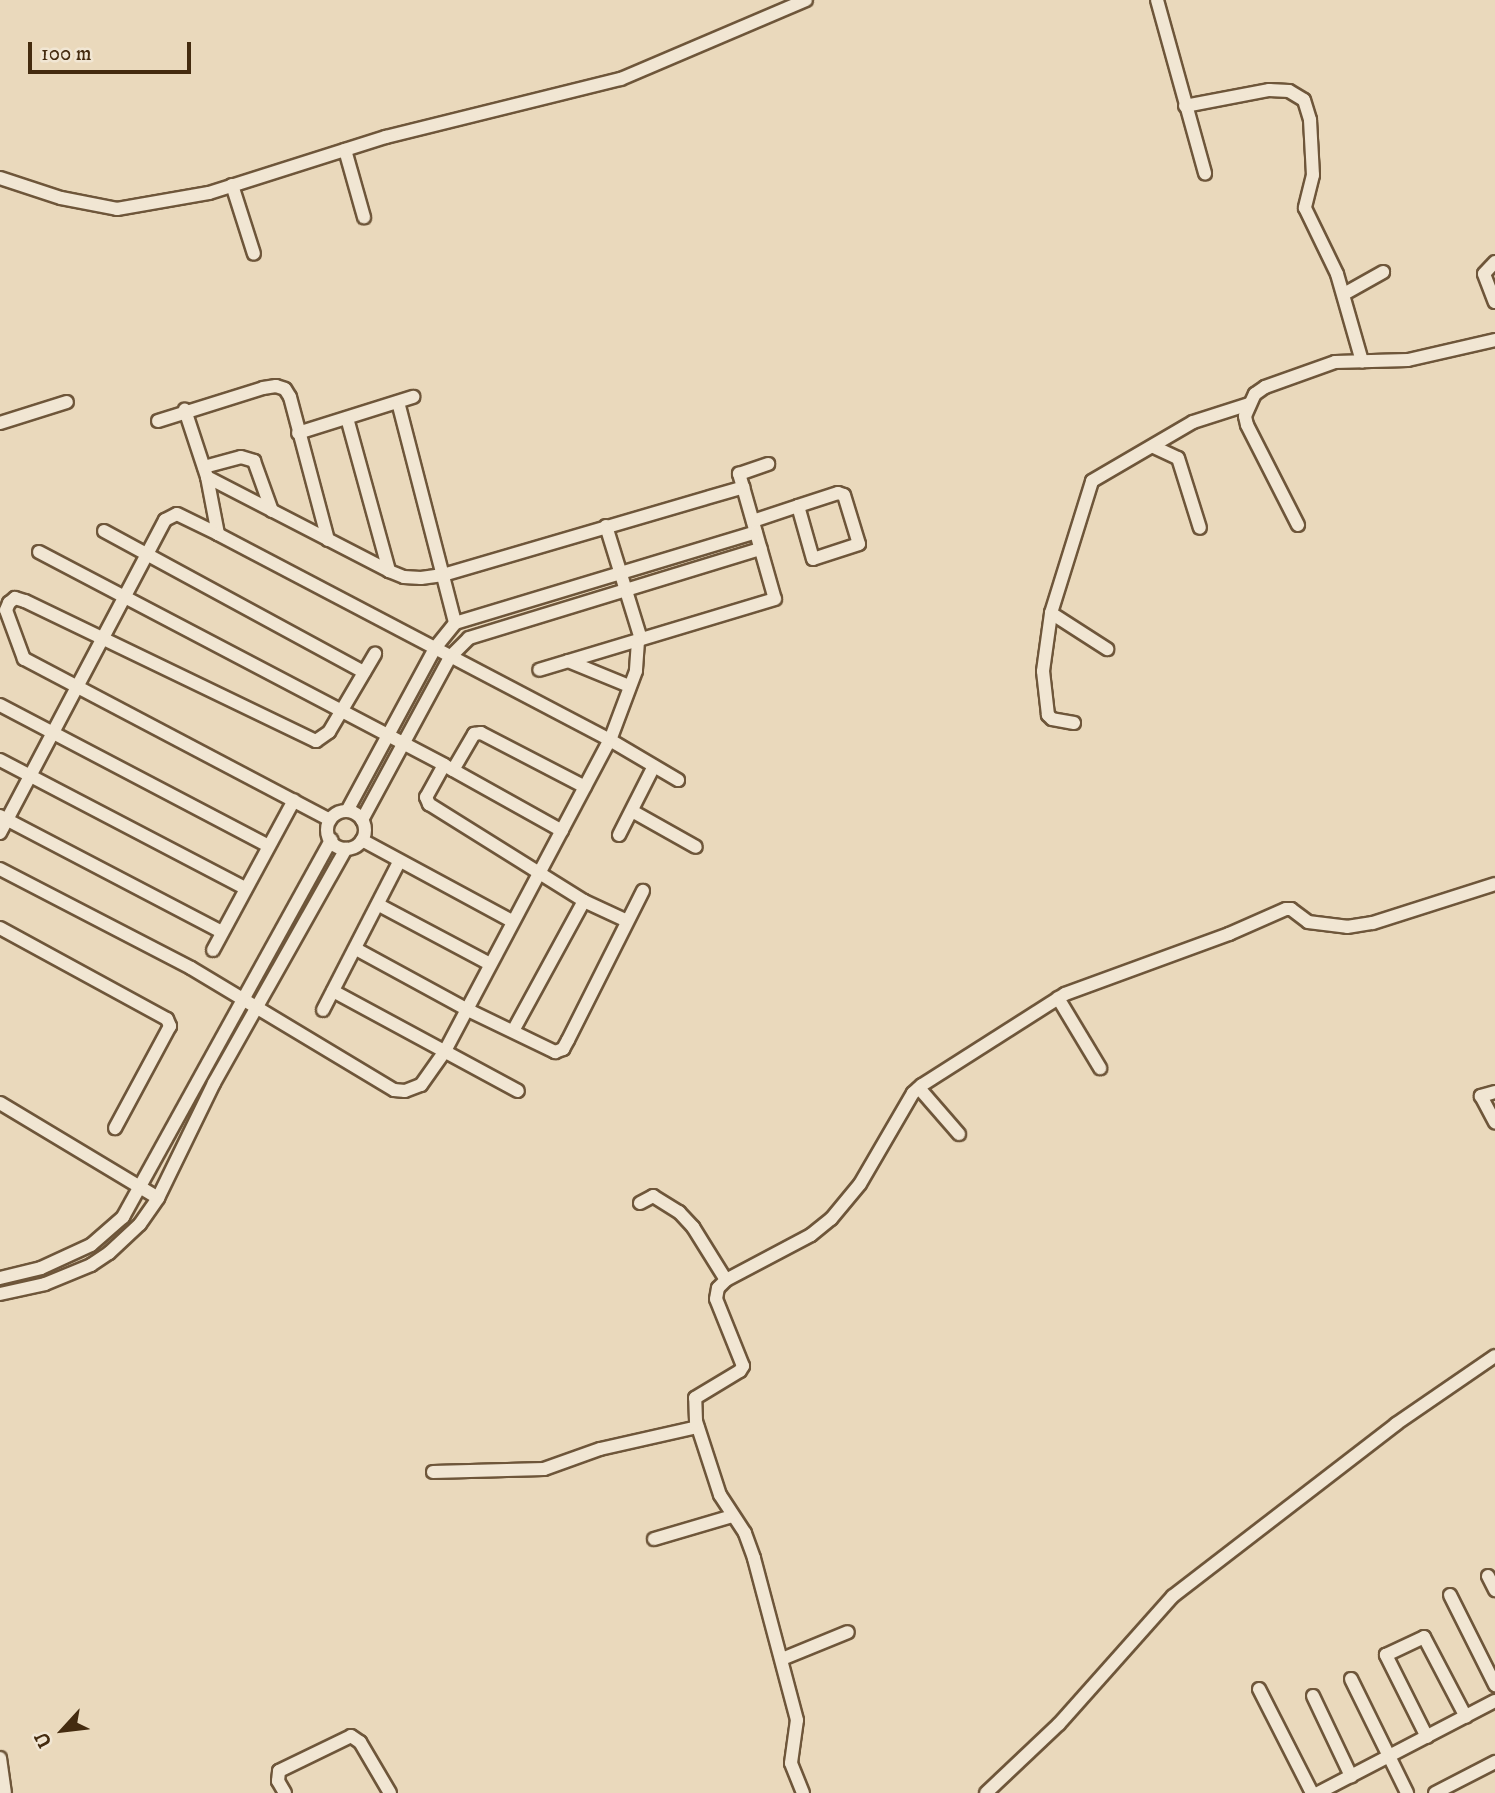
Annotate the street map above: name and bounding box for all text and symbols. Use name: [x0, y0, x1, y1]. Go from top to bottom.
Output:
scale bar: [32, 28, 194, 72]
text: 100 m: [41, 41, 92, 67]
north arrow: [28, 1695, 98, 1765]
text: U: [30, 1728, 57, 1752]

